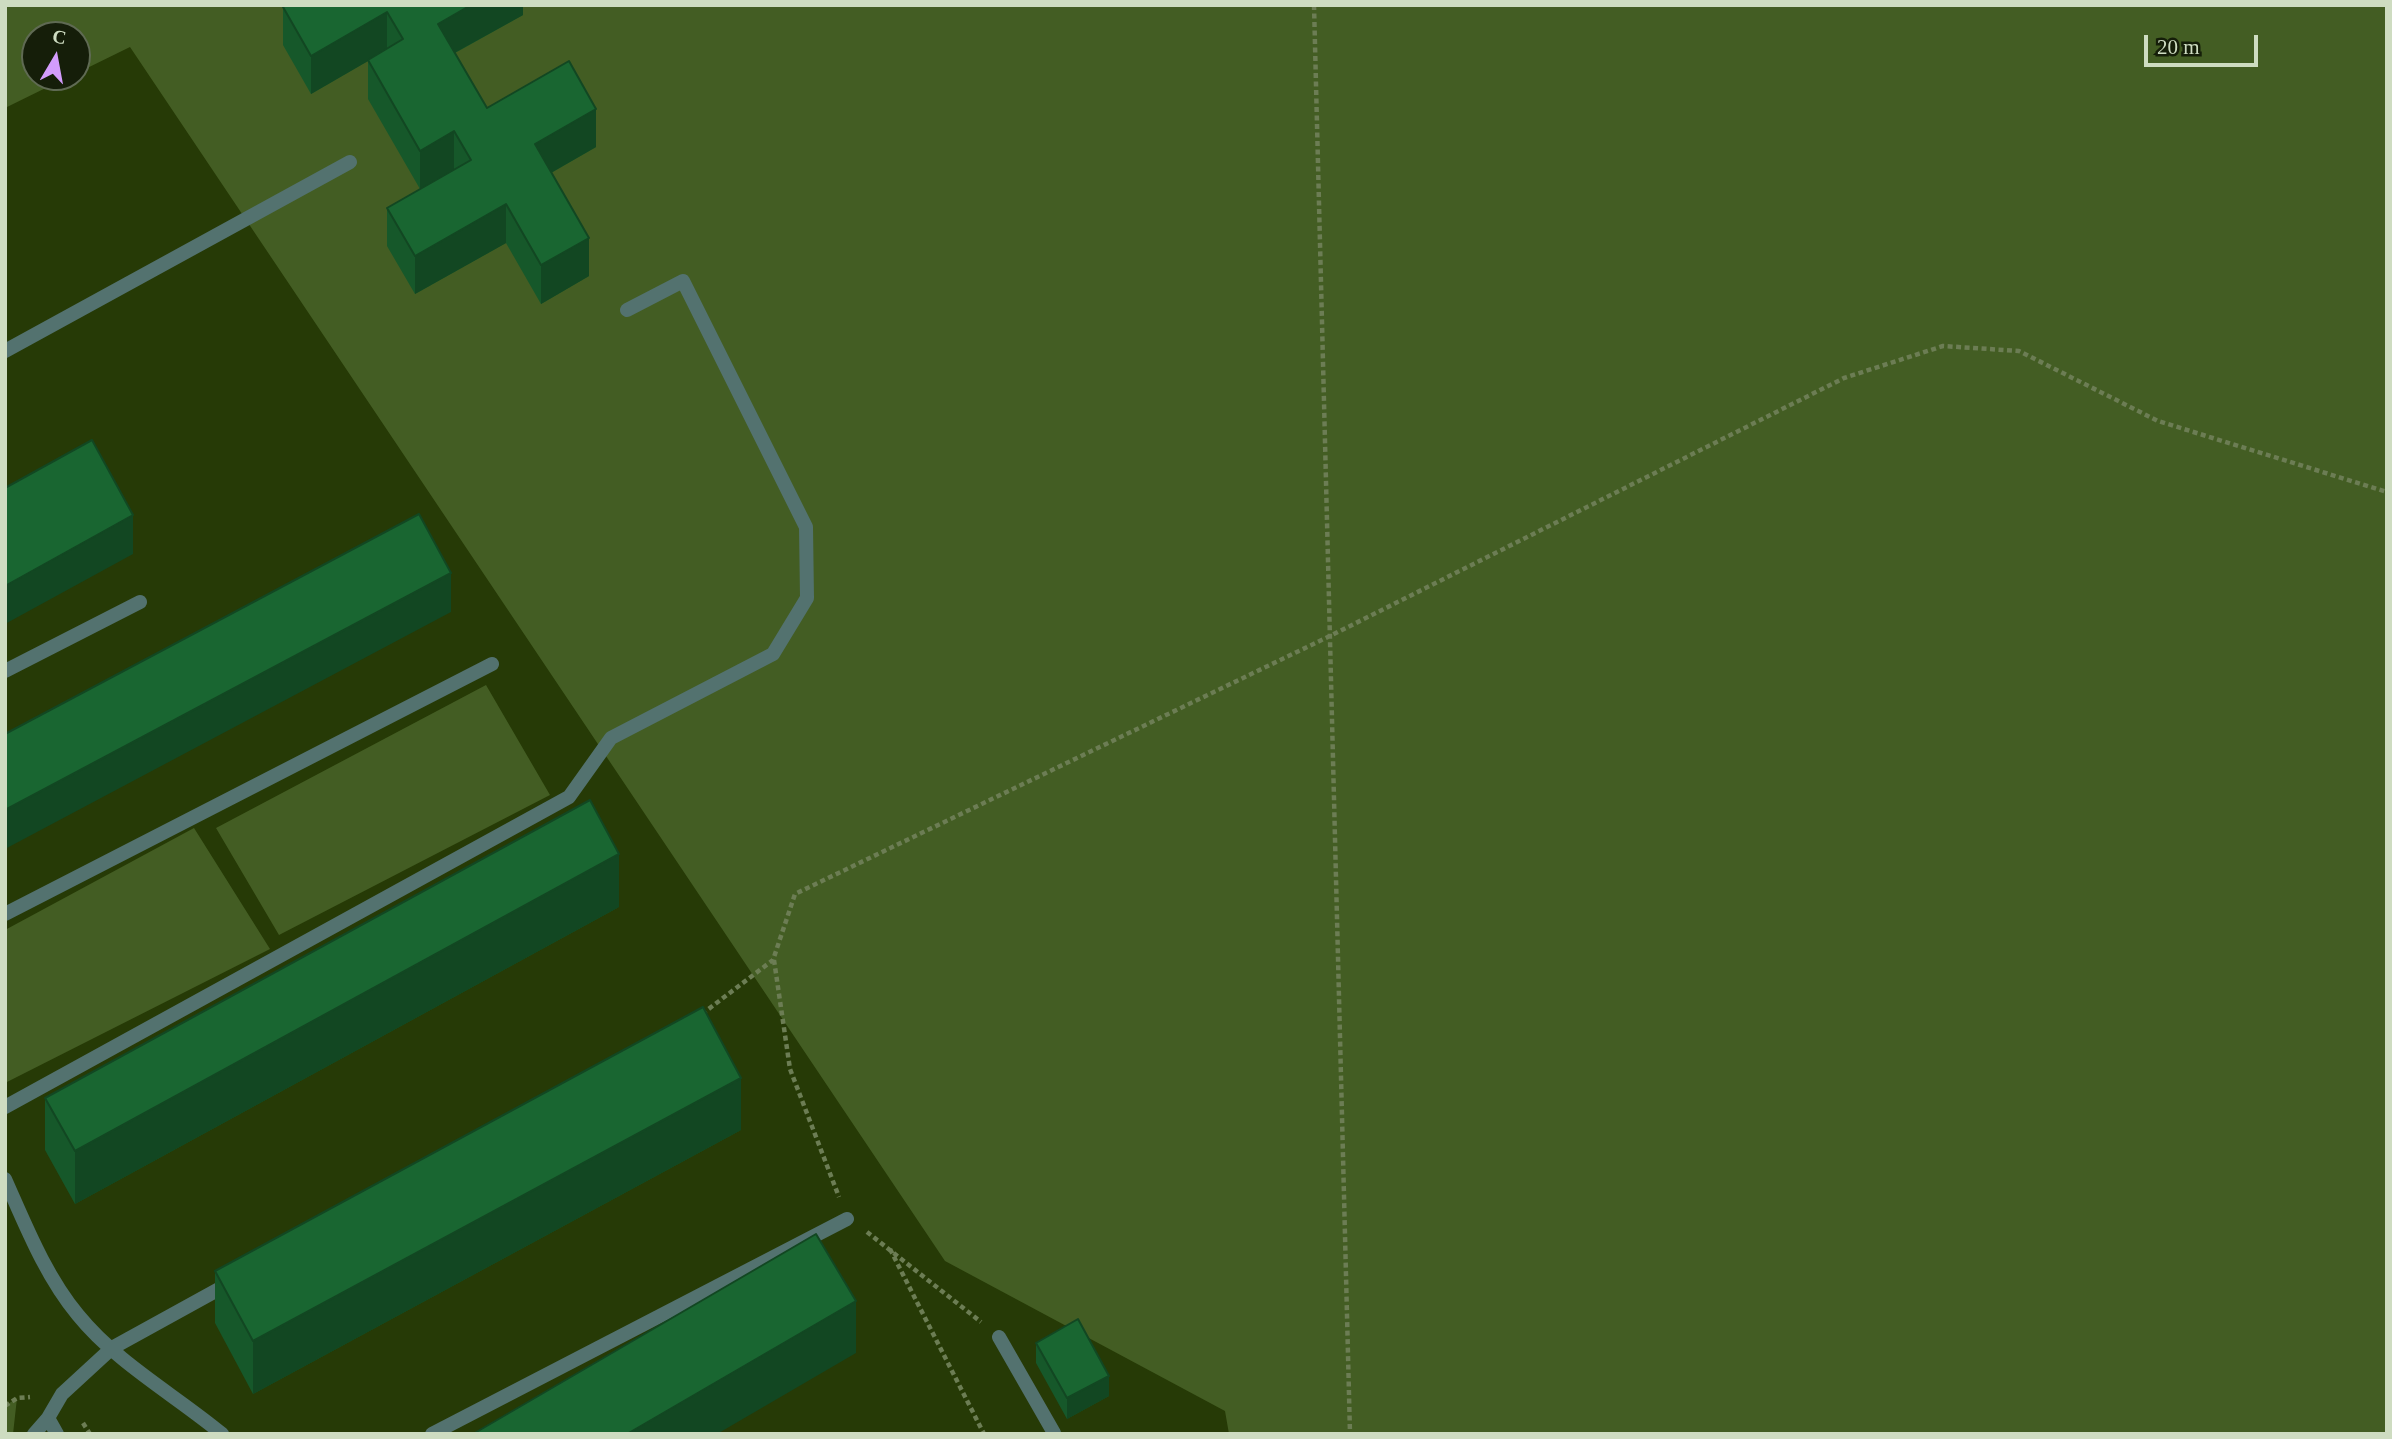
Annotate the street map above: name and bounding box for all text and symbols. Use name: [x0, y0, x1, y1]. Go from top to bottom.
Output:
north arrow: [21, 21, 91, 91]
scale bar: [2147, 21, 2261, 65]
text: С: [51, 25, 68, 48]
text: 20 m: [2157, 35, 2200, 59]

